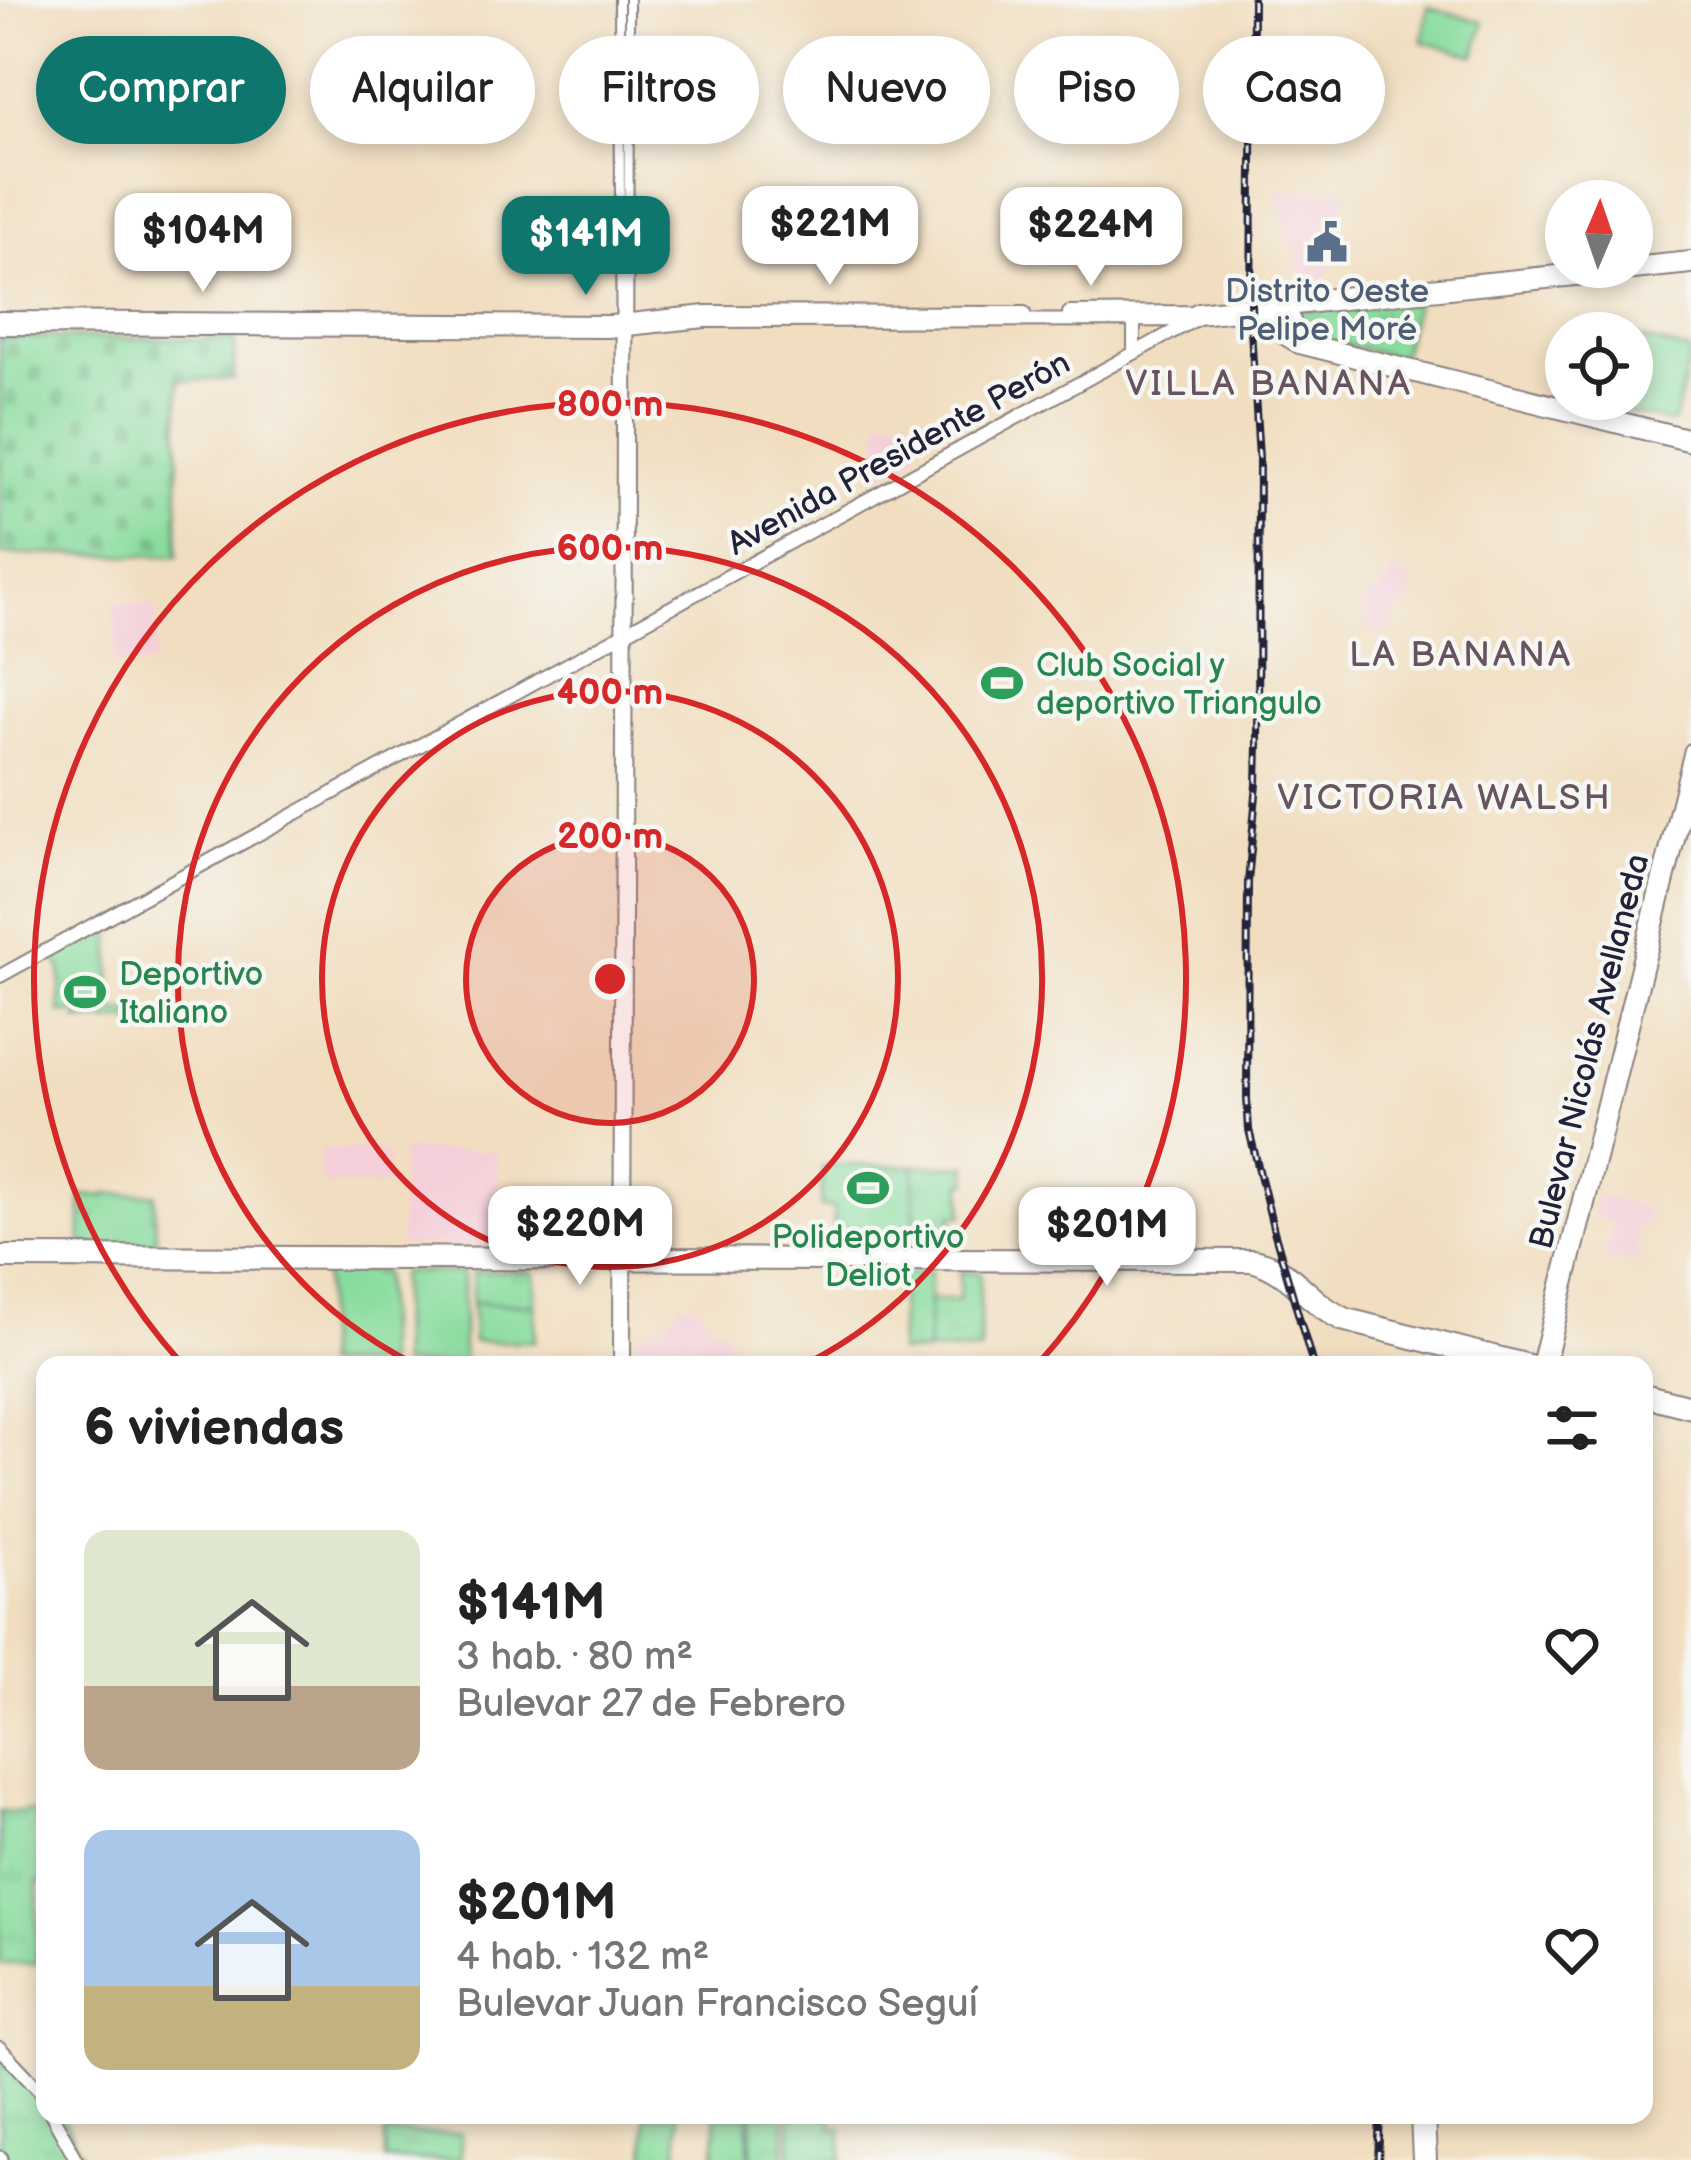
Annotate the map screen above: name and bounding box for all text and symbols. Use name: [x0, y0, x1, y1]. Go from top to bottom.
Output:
chip: Comprar: [36, 36, 286, 144]
chip: Alquilar: [310, 36, 535, 144]
chip: Filtros: [559, 36, 759, 144]
chip: Nuevo: [783, 36, 990, 144]
chip: Piso: [1014, 36, 1179, 144]
chip: Casa: [1203, 36, 1385, 144]
north arrow: [1545, 180, 1653, 288]
map controls: [1545, 180, 1653, 420]
pin: $221M: [746, 186, 914, 288]
pin: $224M: [1007, 187, 1175, 289]
pin: $104M: [119, 193, 287, 295]
pin: $141M: [502, 196, 670, 298]
text: $221M: [769, 201, 891, 248]
text: $224M: [1027, 202, 1155, 249]
text: $104M: [141, 208, 265, 255]
text: $141M: [529, 211, 643, 258]
public building icon: Distrito Oeste Pelipe Moré: [1304, 219, 1350, 265]
place label: Distrito Oeste Pelipe Moré: [1225, 272, 1429, 350]
button: locate: [1545, 312, 1653, 420]
street label: Avenida Presidente Perón: [721, 343, 1077, 565]
district label: VILLA BANANA: [1125, 363, 1413, 406]
text: 800 m: [557, 384, 663, 427]
text: 600 m: [556, 528, 664, 571]
district label: LA BANANA: [1349, 634, 1573, 677]
place label: Club Social y deportivo Triangulo: [1036, 646, 1322, 724]
sports icon: Club Social y deportivo Triangulo: [979, 660, 1025, 706]
text: 400 m: [557, 672, 663, 715]
district label: VICTORIA WALSH: [1277, 777, 1613, 820]
text: 200 m: [557, 816, 663, 859]
street label: Bulevar Nicolás Avellaneda: [1521, 850, 1658, 1253]
place label: Deportivo Italiano: [119, 955, 263, 1033]
centre of rings: [589, 958, 631, 1000]
sports icon: Deportivo Italiano: [62, 969, 108, 1015]
sports icon: Polideportivo Deliot: [845, 1165, 891, 1211]
pin: $220M: [496, 1186, 664, 1288]
pin: $201M: [1023, 1187, 1191, 1289]
text: $220M: [515, 1201, 645, 1248]
text: $201M: [1046, 1202, 1168, 1249]
place label: Polideportivo Deliot: [772, 1218, 964, 1296]
icon: filters: [1539, 1395, 1605, 1461]
text: 6 viviendas: [84, 1398, 344, 1459]
text: $141M: [456, 1573, 606, 1634]
icon: home: [180, 1578, 324, 1722]
icon: heart: [1539, 1617, 1605, 1683]
text: 3 hab. · 80 m²: [456, 1634, 693, 1681]
text: Bulevar 27 de Febrero: [456, 1681, 846, 1728]
text: $201M: [456, 1873, 616, 1934]
icon: home: [180, 1878, 324, 2022]
icon: heart: [1539, 1917, 1605, 1983]
text: 4 hab. · 132 m²: [456, 1934, 709, 1981]
text: Bulevar Juan Francisco Seguí: [456, 1981, 978, 2028]

